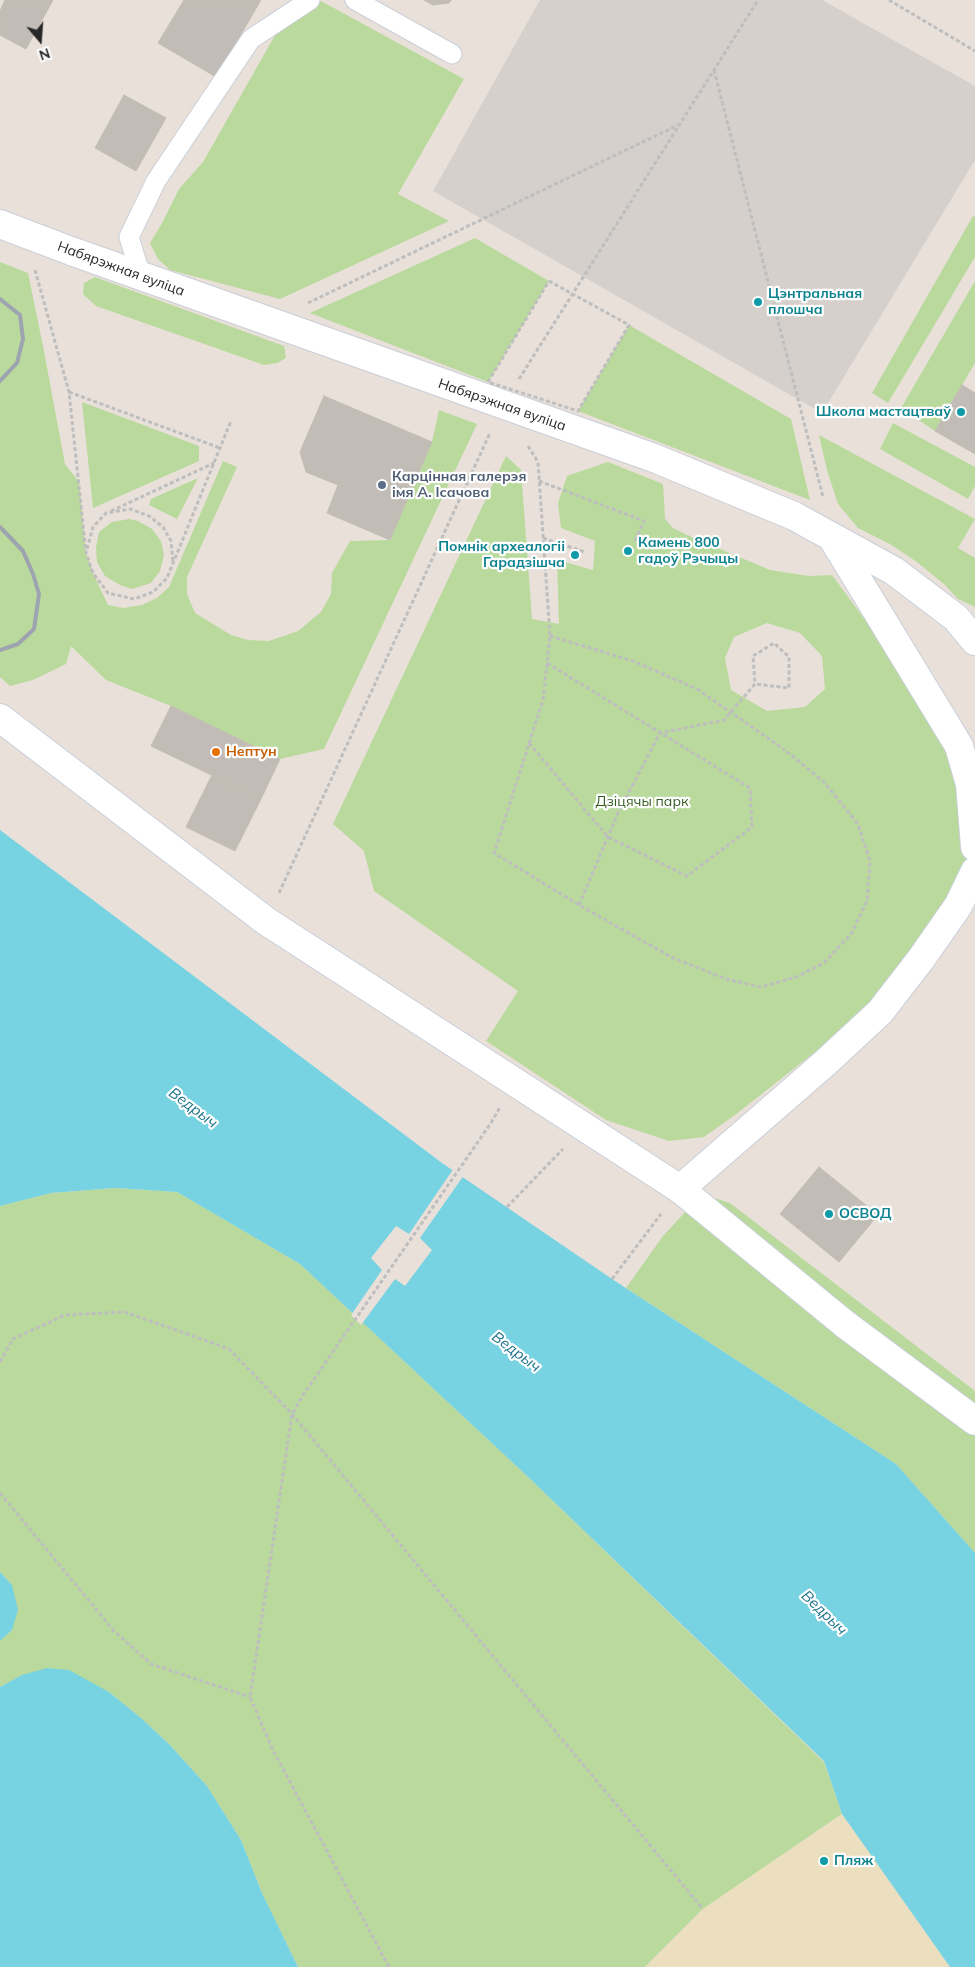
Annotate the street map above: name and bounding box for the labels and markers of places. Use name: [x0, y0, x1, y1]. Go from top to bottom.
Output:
place label: Цэнтральная плошча: [768, 286, 862, 318]
marker: Цэнтральная плошча: [752, 296, 764, 308]
place label: Школа мастацтваў: [816, 404, 951, 420]
marker: Школа мастацтваў: [955, 406, 967, 418]
place label: Карцінная галерэя імя А. Ісачова: [392, 469, 526, 502]
marker: Карцінная галерэя імя А. Ісачова: [376, 479, 388, 491]
place label: Камень 800 гадоў Рэчыцы: [638, 535, 738, 568]
place label: Помнік археалогіі Гарадзішча: [438, 539, 565, 572]
marker: Камень 800 гадоў Рэчыцы: [622, 545, 634, 557]
marker: Помнік археалогіі Гарадзішча: [569, 549, 581, 561]
place label: Нептун: [226, 744, 277, 760]
marker: Нептун: [210, 746, 222, 758]
place label: ОСВОД: [839, 1206, 892, 1222]
marker: ОСВОД: [823, 1208, 835, 1220]
place label: Пляж: [834, 1853, 873, 1869]
marker: Пляж: [818, 1855, 830, 1867]

